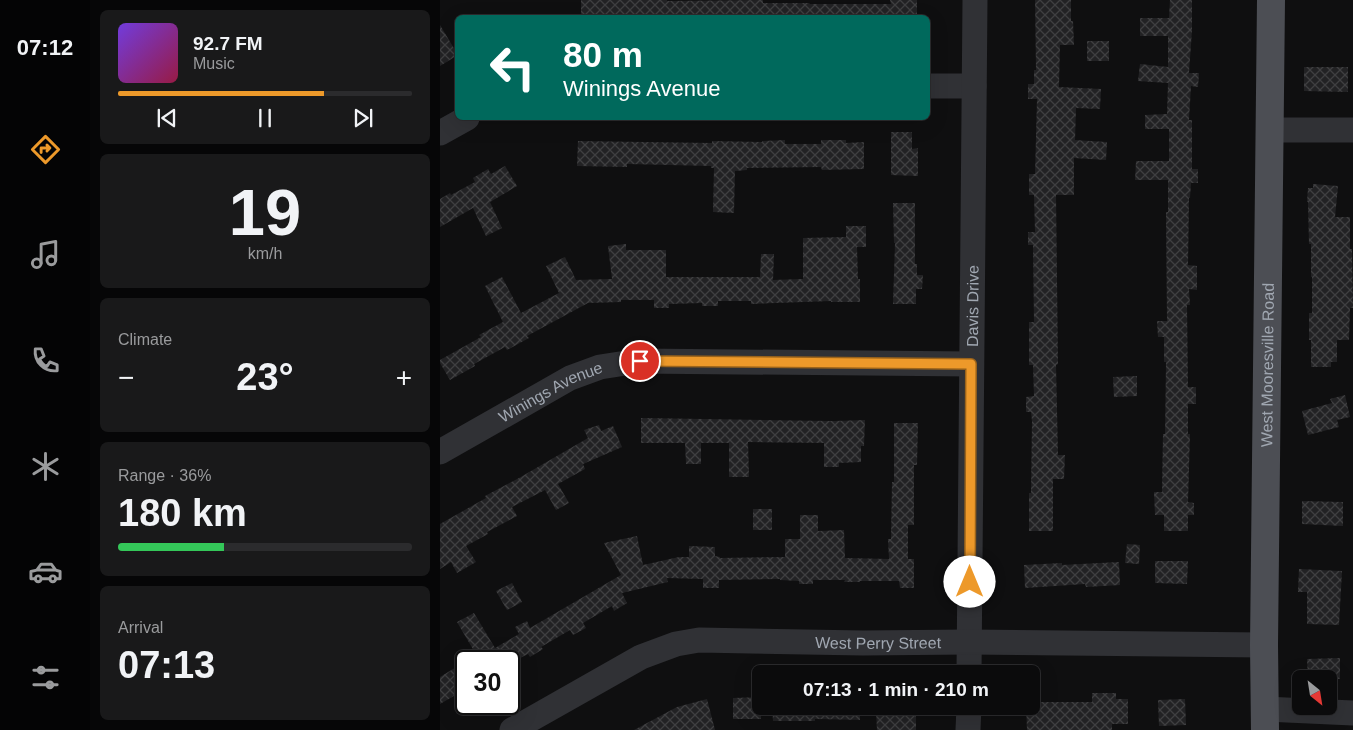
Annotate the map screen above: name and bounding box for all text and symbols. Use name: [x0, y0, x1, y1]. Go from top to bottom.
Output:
text: 92.7 FM: [193, 33, 263, 54]
text: 07:12: [17, 35, 73, 60]
icon: left: [480, 35, 545, 100]
text: 80 m: [563, 35, 643, 74]
text: Music: [193, 55, 235, 72]
text: Winings Avenue: [563, 76, 720, 101]
icon: previous: [153, 104, 181, 132]
icon: pause: [251, 104, 279, 132]
icon: next: [349, 104, 377, 132]
icon: directions: [28, 132, 63, 167]
text: 19: [229, 176, 301, 249]
icon: music: [28, 237, 63, 272]
text: km/h: [248, 245, 282, 262]
street label: Davis Drive: [964, 265, 982, 347]
street label: West Mooresville Road: [1258, 283, 1277, 447]
text: Climate: [118, 331, 172, 348]
pin: [619, 340, 661, 382]
icon: phone: [28, 343, 63, 378]
icon: arrive: [626, 347, 654, 375]
text: 23°: [236, 356, 294, 398]
street label: Winings Avenue: [496, 359, 605, 426]
text: −: [118, 362, 134, 393]
text: +: [396, 362, 412, 393]
icon: climate: [28, 449, 63, 484]
text: Range · 36%: [118, 467, 211, 484]
text: 180 km: [118, 492, 247, 534]
icon: car: [28, 554, 63, 589]
position arrow: [943, 555, 995, 607]
text: Arrival: [118, 619, 163, 636]
street label: West Perry Street: [815, 634, 942, 652]
text: 07:13: [118, 644, 215, 686]
speed limit sign: 30: [455, 650, 520, 715]
icon: filters: [28, 660, 63, 695]
north arrow: [1292, 670, 1338, 715]
map controls: [1292, 670, 1337, 715]
text: 07:13 · 1 min · 210 m: [803, 679, 989, 700]

